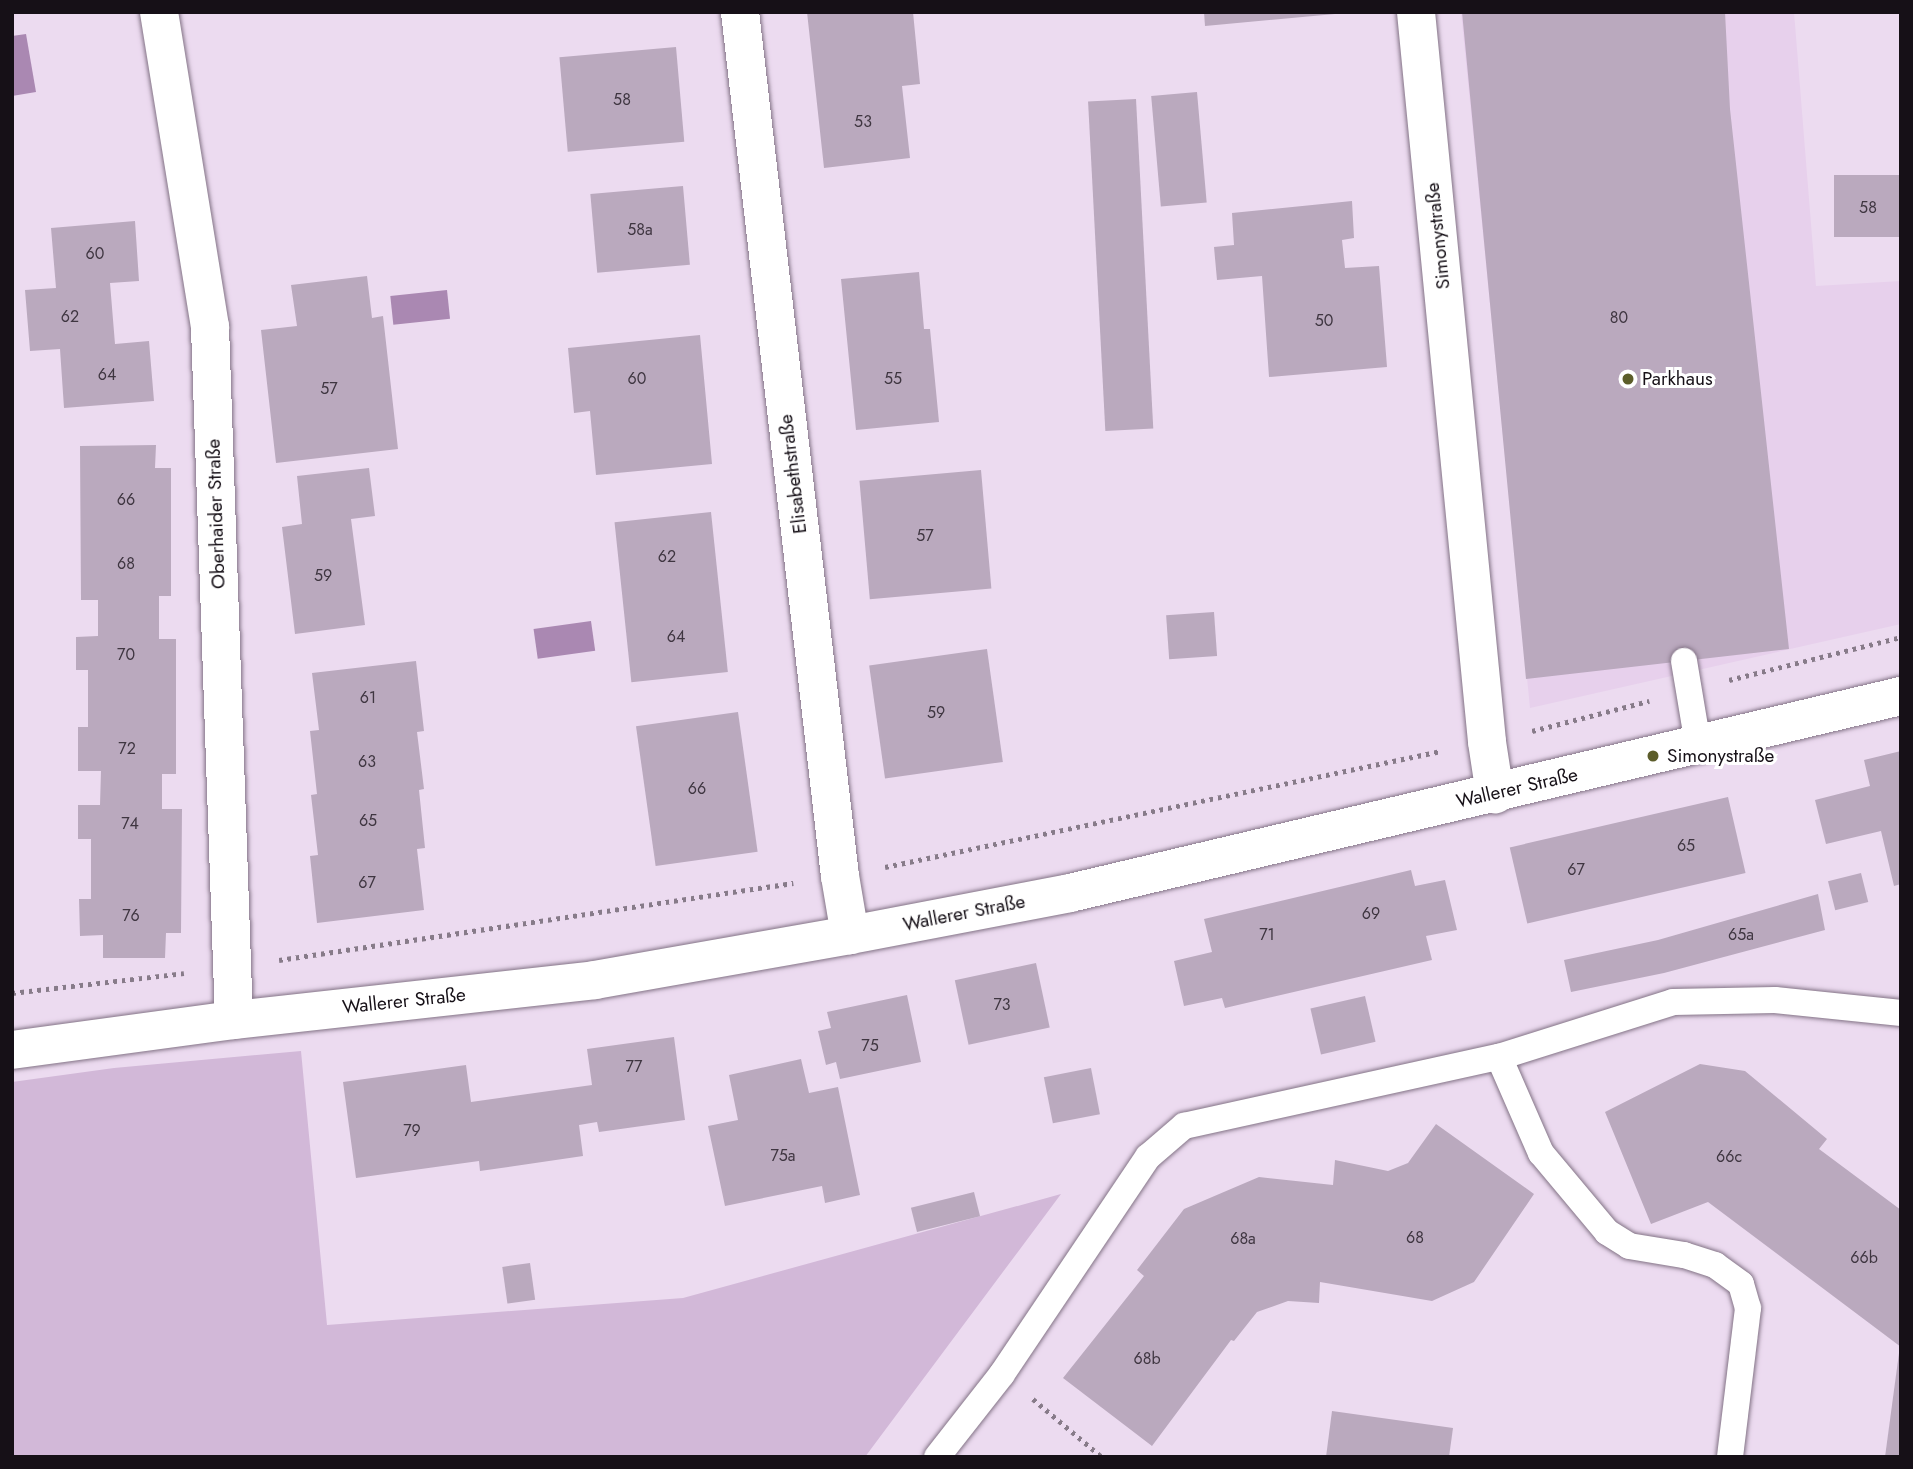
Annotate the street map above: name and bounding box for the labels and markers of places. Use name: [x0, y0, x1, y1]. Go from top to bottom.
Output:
place label: Parkhaus: [1642, 368, 1713, 390]
marker: Parkhaus: [1620, 371, 1636, 387]
place label: Simonystraße: [1667, 745, 1774, 767]
marker: Simonystraße: [1645, 748, 1661, 764]

